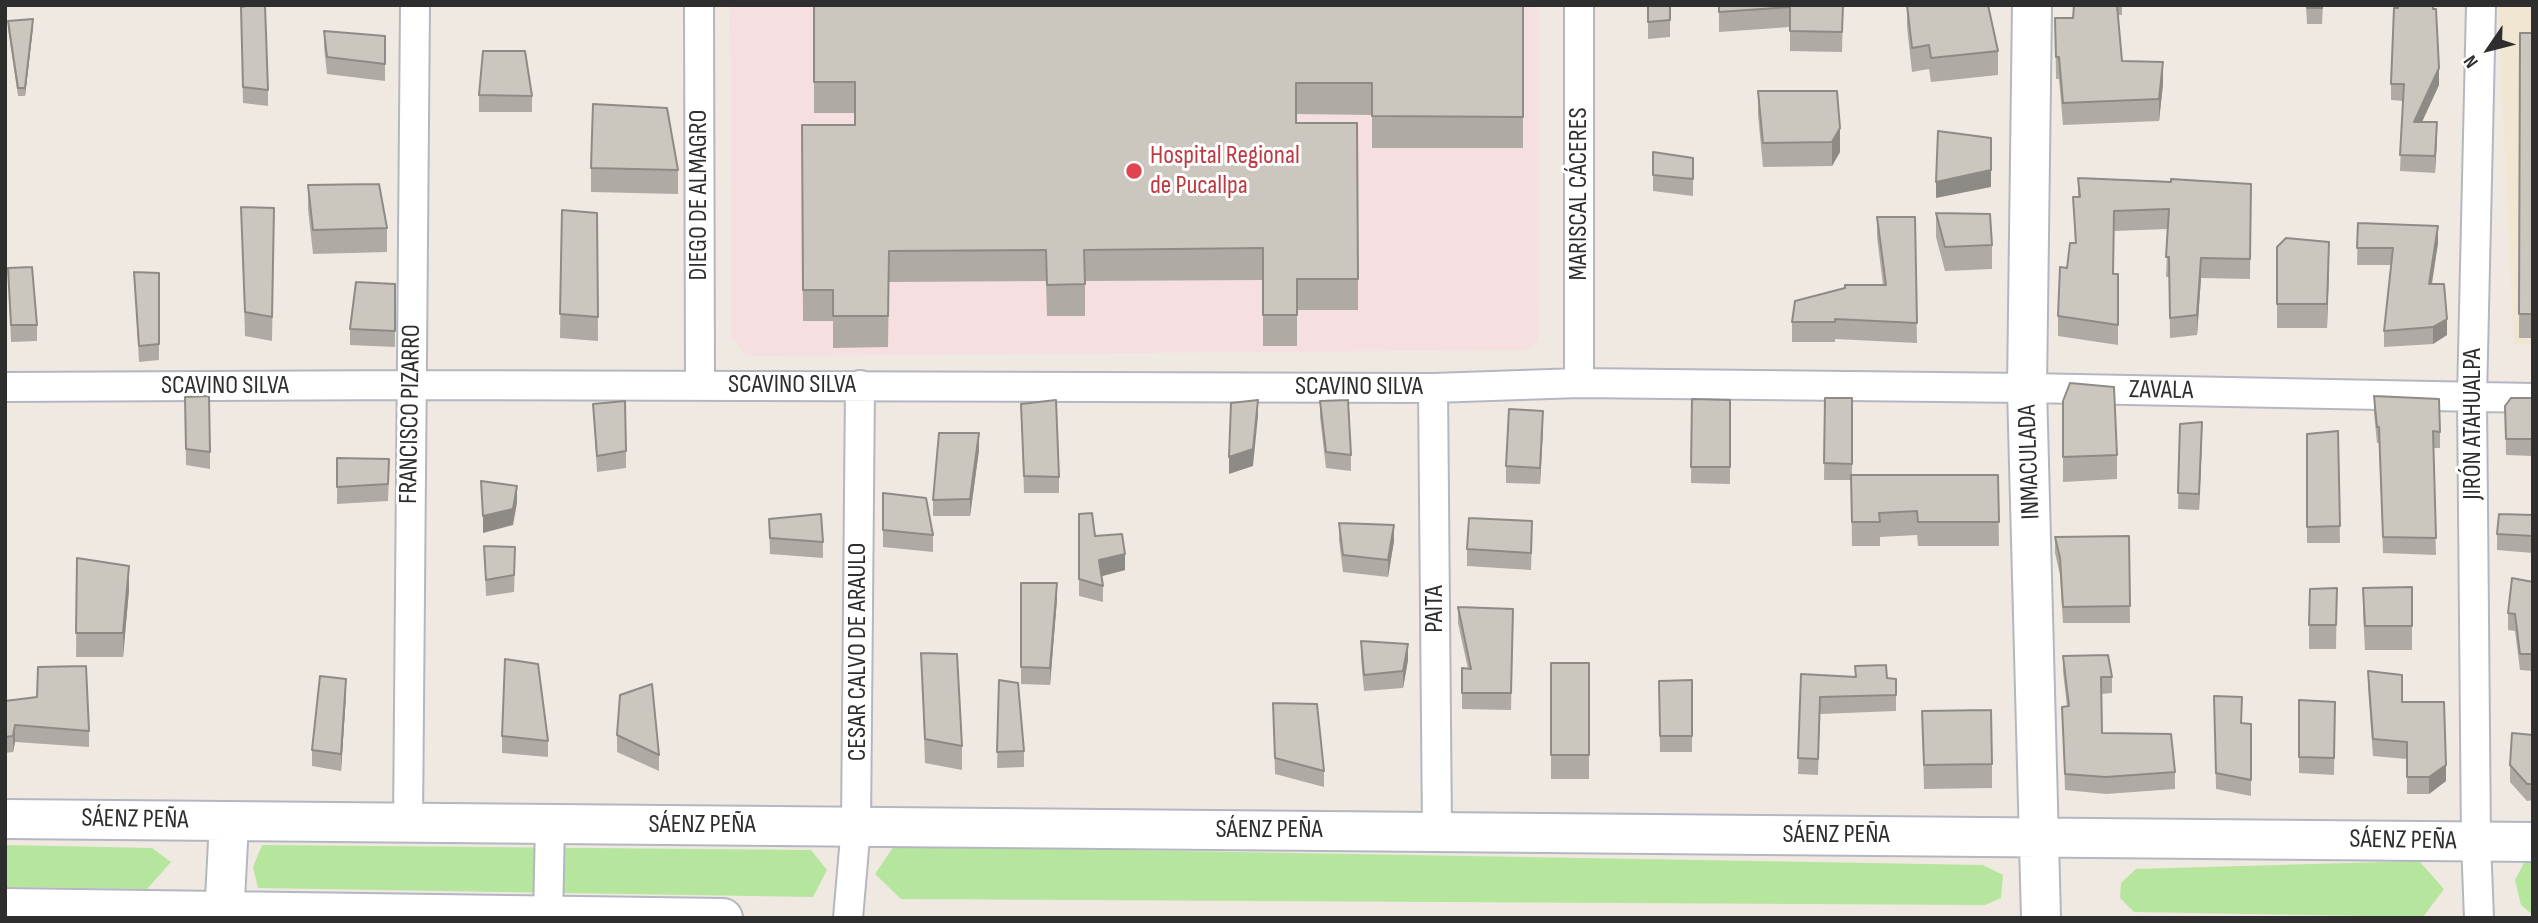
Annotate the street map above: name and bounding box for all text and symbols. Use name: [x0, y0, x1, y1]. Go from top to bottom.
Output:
north arrow: [2454, 14, 2524, 84]
text: N: [2459, 51, 2484, 72]
street label: MARISCAL CÁCERES: [1563, 107, 1595, 281]
street label: DIEGO DE ALMAGRO: [683, 110, 715, 280]
place label: Hospital Regional de Pucallpa: [1150, 140, 1300, 202]
marker: Hospital Regional de Pucallpa: [1124, 161, 1144, 181]
street label: FRANCISCO PIZARRO: [394, 324, 428, 504]
street label: JIRÓN ATAHUALPA: [2457, 348, 2489, 500]
street label: SCAVINO SILVA: [728, 369, 856, 401]
street label: SCAVINO SILVA: [161, 370, 289, 402]
street label: SCAVINO SILVA: [1295, 371, 1423, 403]
street label: ZAVALA: [2129, 375, 2193, 407]
street label: INMACULADA: [2012, 404, 2048, 520]
street label: CESAR CALVO DE ARAULO: [842, 543, 874, 761]
street label: PAITA: [1419, 585, 1451, 633]
street label: SÁENZ PEÑA: [81, 803, 189, 837]
street label: SÁENZ PEÑA: [648, 809, 756, 841]
street label: SÁENZ PEÑA: [1215, 814, 1323, 846]
street label: SÁENZ PEÑA: [1782, 819, 1890, 851]
street label: SÁENZ PEÑA: [2349, 824, 2457, 858]

